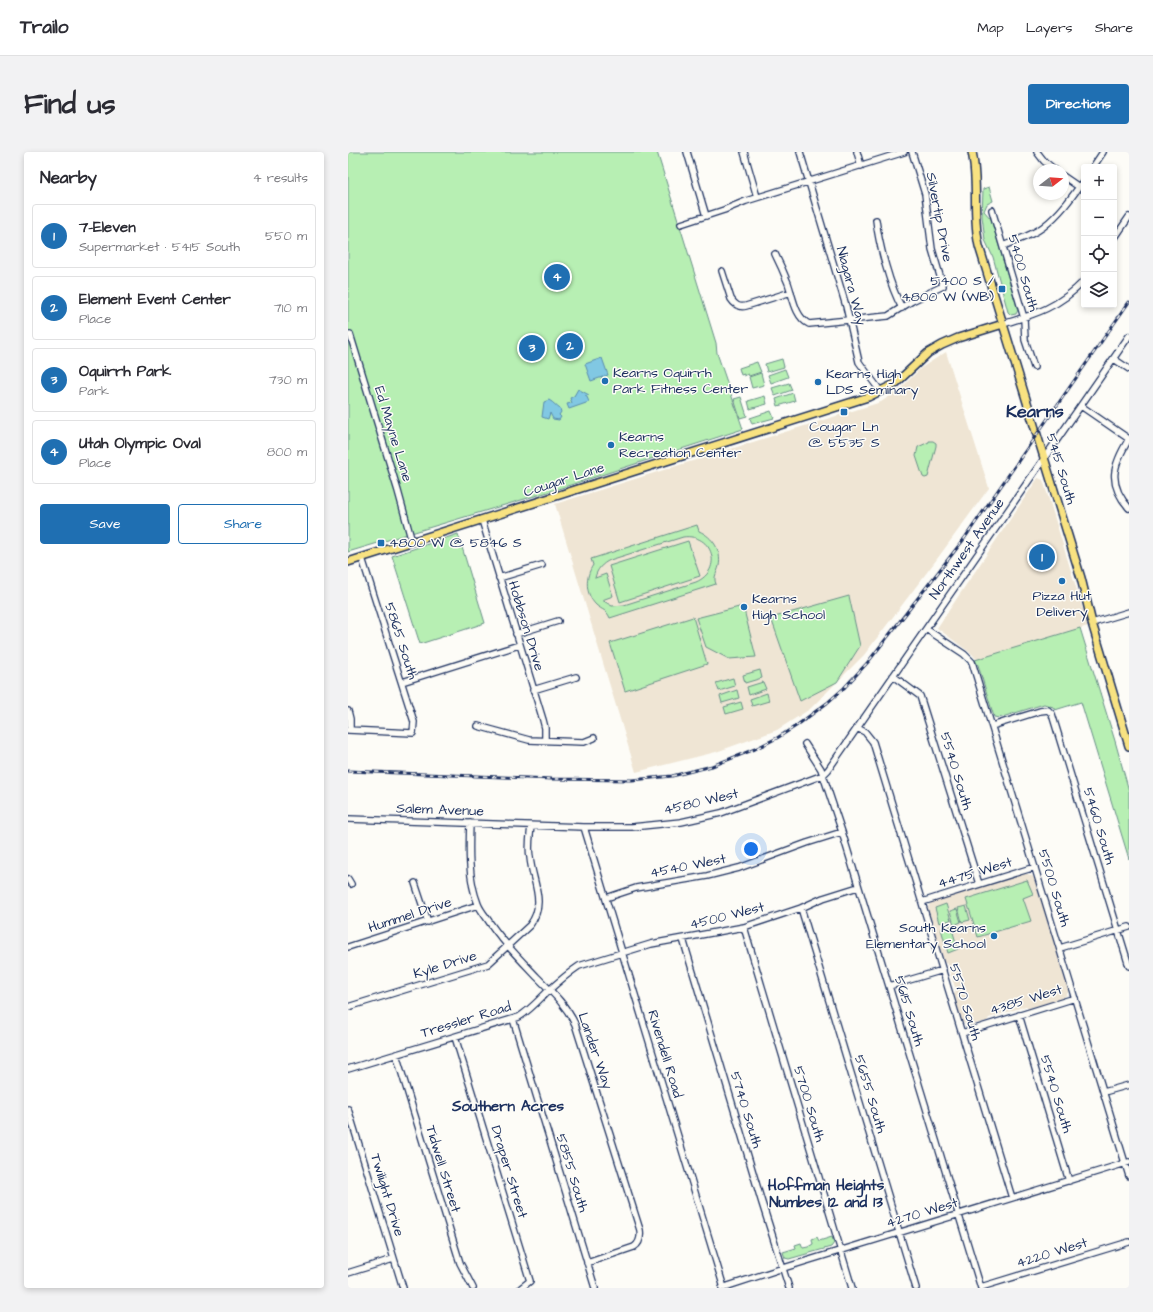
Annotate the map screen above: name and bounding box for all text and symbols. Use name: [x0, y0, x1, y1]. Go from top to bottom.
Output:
text: Trailo: [20, 14, 69, 41]
text: Map: [977, 18, 1004, 38]
text: Layers: [1026, 18, 1073, 38]
text: Share: [1095, 18, 1133, 38]
button: Directions: [1028, 84, 1129, 124]
text: Find us: [24, 85, 115, 124]
north arrow: [1033, 164, 1069, 200]
map controls: [1081, 164, 1117, 308]
button: +: [1081, 164, 1117, 200]
text: Nearby: [40, 166, 97, 190]
text: 4 results: [253, 169, 308, 187]
street label: Silvertip Drive: [921, 171, 958, 264]
button: −: [1081, 200, 1117, 236]
text: 7-Eleven: [79, 217, 136, 238]
text: 1: [53, 227, 55, 245]
text: 550 m: [265, 227, 307, 245]
street label: 5400 South: [1002, 232, 1044, 314]
button: locate: [1081, 236, 1117, 272]
text: Supermarket · 5415 South: [79, 238, 240, 256]
street label: Niagara Way: [831, 244, 871, 328]
pin: 4: [544, 262, 570, 292]
place label: 5400 S / 4800 W (WB): [901, 271, 995, 307]
button: layers: [1081, 272, 1117, 308]
marker: 5400 S / 4800 W (WB): [997, 284, 1007, 294]
text: Element Event Center: [79, 289, 231, 310]
text: 2: [50, 299, 58, 317]
text: 710 m: [274, 299, 307, 317]
text: Place: [79, 310, 111, 328]
pin: 2: [557, 331, 583, 361]
pin: 3: [519, 333, 545, 363]
text: Oquirrh Park: [79, 361, 171, 382]
place label: Kearns Oquirrh Park Fitness Center: [613, 363, 748, 399]
place label: Kearns High LDS Seminary: [826, 364, 919, 400]
text: 3: [51, 371, 57, 389]
text: 730 m: [269, 371, 307, 389]
marker: Kearns Oquirrh Park Fitness Center: [600, 376, 610, 386]
marker: Kearns High LDS Seminary: [813, 377, 823, 387]
text: Park: [79, 382, 109, 400]
street label: Ed Mayne Lane: [369, 384, 417, 485]
district label: Kearns: [1006, 399, 1064, 424]
marker: Cougar Ln @ 5535 S: [839, 407, 849, 417]
place label: Cougar Ln @ 5535 S: [808, 417, 880, 453]
place label: Kearns Recreation Center: [619, 427, 742, 463]
street label: 5415 South: [1041, 431, 1081, 507]
text: Utah Olympic Oval: [79, 433, 201, 454]
marker: Kearns Recreation Center: [606, 440, 616, 450]
text: 4: [50, 443, 58, 461]
text: 800 m: [267, 443, 307, 461]
text: Place: [79, 454, 111, 472]
street label: Cougar Lane: [521, 457, 607, 502]
street label: Northwest Avenue: [924, 494, 1010, 604]
button: Save: [40, 504, 170, 544]
button: Share: [178, 504, 308, 544]
place label: 4800 W @ 5846 S: [389, 533, 522, 553]
marker: 4800 W @ 5846 S: [376, 538, 386, 548]
pin: 1: [1029, 542, 1055, 572]
marker: Pizza Hut Delivery: [1057, 576, 1067, 586]
street label: Hobbson Drive: [503, 578, 549, 674]
place label: Pizza Hut Delivery: [1033, 586, 1092, 622]
place label: Kearns High School: [752, 589, 825, 625]
street label: 5865 South: [379, 600, 423, 682]
marker: Kearns High School: [739, 602, 749, 612]
street label: 5540 South: [935, 730, 977, 812]
street label: 4580 West: [662, 784, 741, 820]
street label: 5460 South: [1078, 785, 1120, 867]
street label: Salem Avenue: [396, 798, 485, 822]
your location: [741, 839, 761, 859]
street label: 5500 South: [1033, 847, 1075, 929]
street label: 4540 West: [648, 849, 728, 883]
street label: 4475 West: [935, 852, 1015, 894]
street label: Hummel Drive: [366, 892, 455, 938]
street label: 4500 West: [688, 897, 767, 935]
place label: South Kearns Elementary School: [866, 918, 986, 954]
marker: South Kearns Elementary School: [989, 931, 999, 941]
street label: Kyle Drive: [411, 946, 480, 984]
street label: 5570 South: [944, 961, 986, 1043]
street label: 5615 South: [889, 973, 929, 1049]
street label: 4385 West: [987, 979, 1065, 1020]
street label: Tressler Road: [418, 997, 514, 1043]
street label: Rivendell Road: [642, 1008, 688, 1100]
street label: Lander Way: [573, 1010, 618, 1092]
street label: 5655 South: [849, 1052, 891, 1136]
street label: 5540 South: [1035, 1053, 1077, 1135]
street label: 5700 South: [788, 1064, 830, 1144]
street label: 5740 South: [725, 1069, 767, 1151]
district label: Southern Acres: [451, 1096, 565, 1117]
street label: Tidwell Street: [420, 1123, 466, 1215]
street label: Draper Street: [485, 1123, 533, 1221]
street label: 5855 South: [551, 1131, 593, 1215]
street label: Twilight Drive: [365, 1151, 409, 1239]
district label: Hoffman Heights Numbes 12 and 13: [768, 1175, 885, 1213]
street label: 4270 West: [884, 1193, 961, 1233]
street label: 4220 West: [1014, 1233, 1090, 1273]

